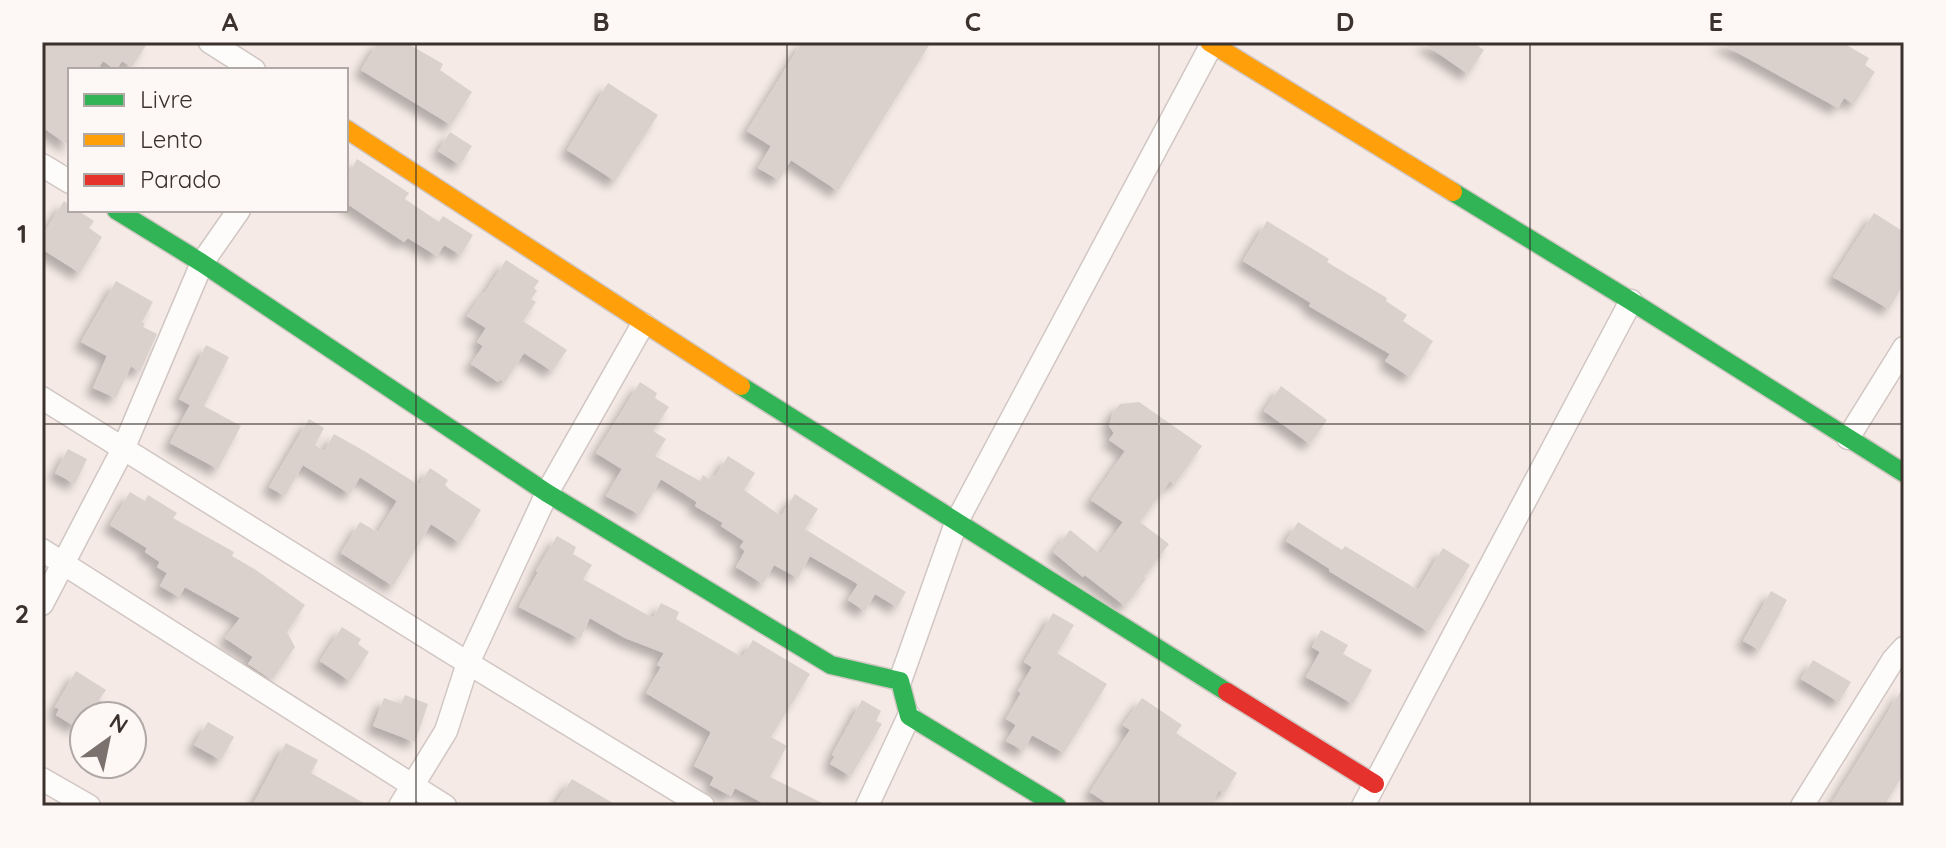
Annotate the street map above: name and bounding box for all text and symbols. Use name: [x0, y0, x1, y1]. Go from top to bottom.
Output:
text: A: [222, 5, 239, 38]
text: B: [592, 5, 610, 38]
text: C: [965, 5, 981, 38]
text: D: [1336, 5, 1354, 38]
text: E: [1709, 5, 1723, 38]
legend: [68, 68, 348, 212]
text: Livre: [140, 84, 193, 114]
text: Lento: [140, 124, 203, 154]
text: Parado: [140, 164, 221, 194]
text: 1: [17, 217, 27, 250]
text: 2: [15, 597, 29, 630]
north arrow: [68, 700, 148, 780]
text: N: [104, 707, 133, 739]

